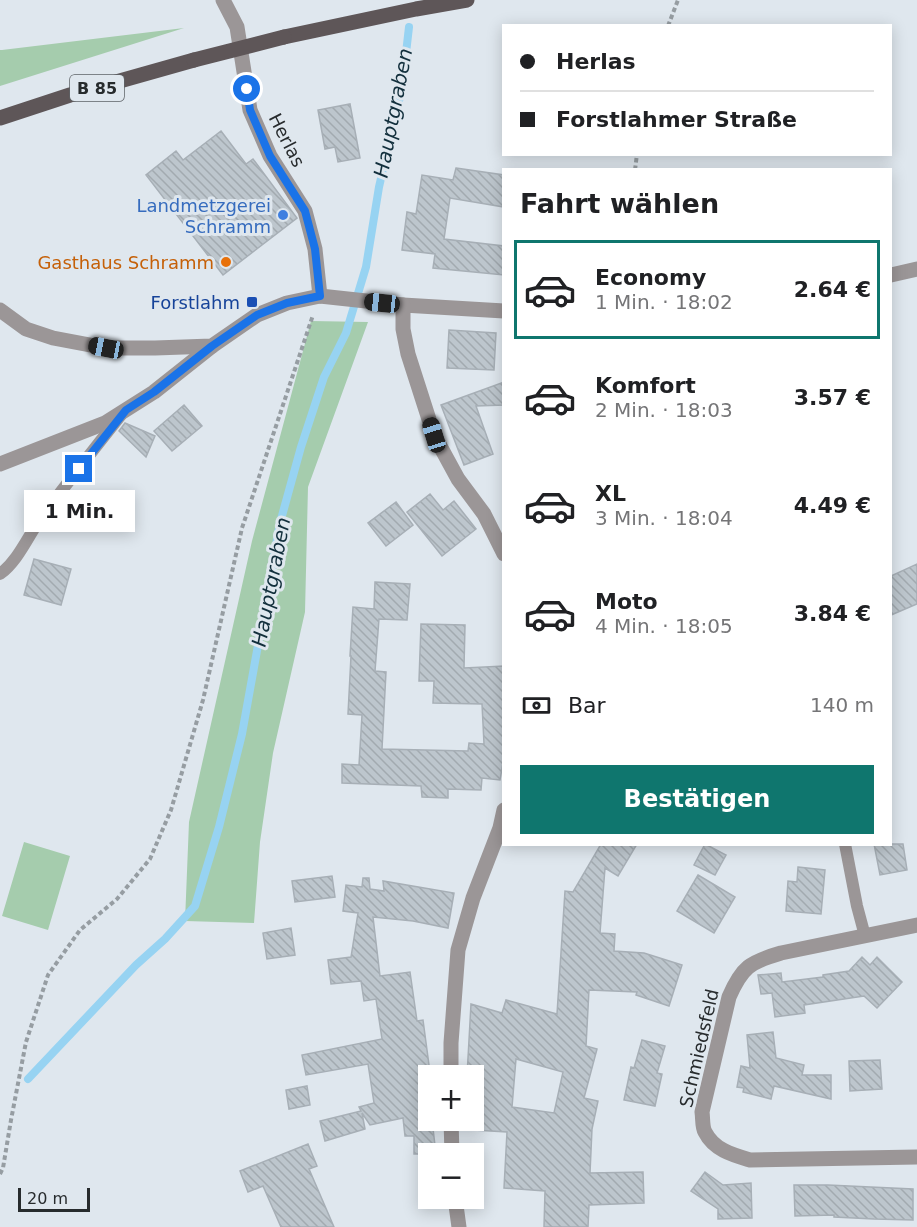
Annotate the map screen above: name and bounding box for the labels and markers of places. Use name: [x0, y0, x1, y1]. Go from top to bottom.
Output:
place label: Landmetzgerei Schramm: [136, 195, 271, 237]
marker: Landmetzgerei Schramm: [276, 208, 290, 222]
place label: Gasthaus Schramm: [37, 252, 214, 273]
marker: Gasthaus Schramm: [219, 255, 233, 269]
place label: Forstlahm: [150, 292, 240, 313]
marker: Forstlahm: [245, 295, 259, 309]

